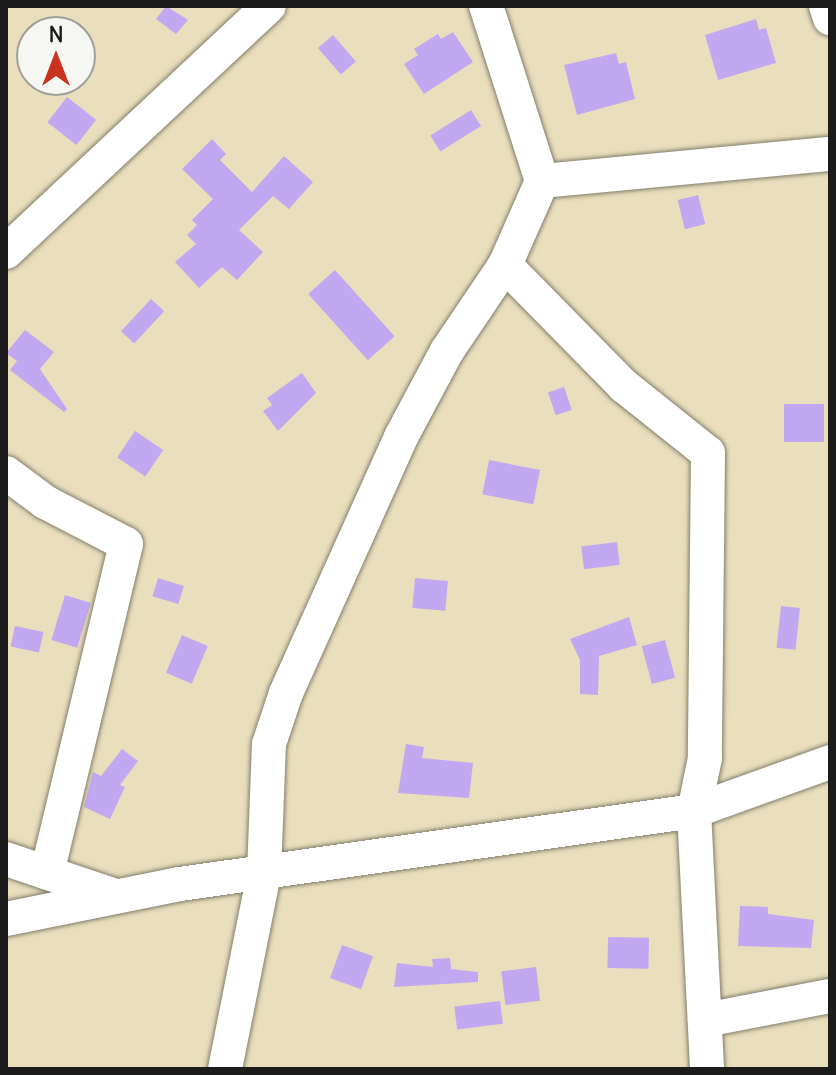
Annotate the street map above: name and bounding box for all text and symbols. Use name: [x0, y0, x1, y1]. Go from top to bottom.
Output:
north arrow: [16, 16, 96, 96]
text: N: [48, 20, 64, 48]

